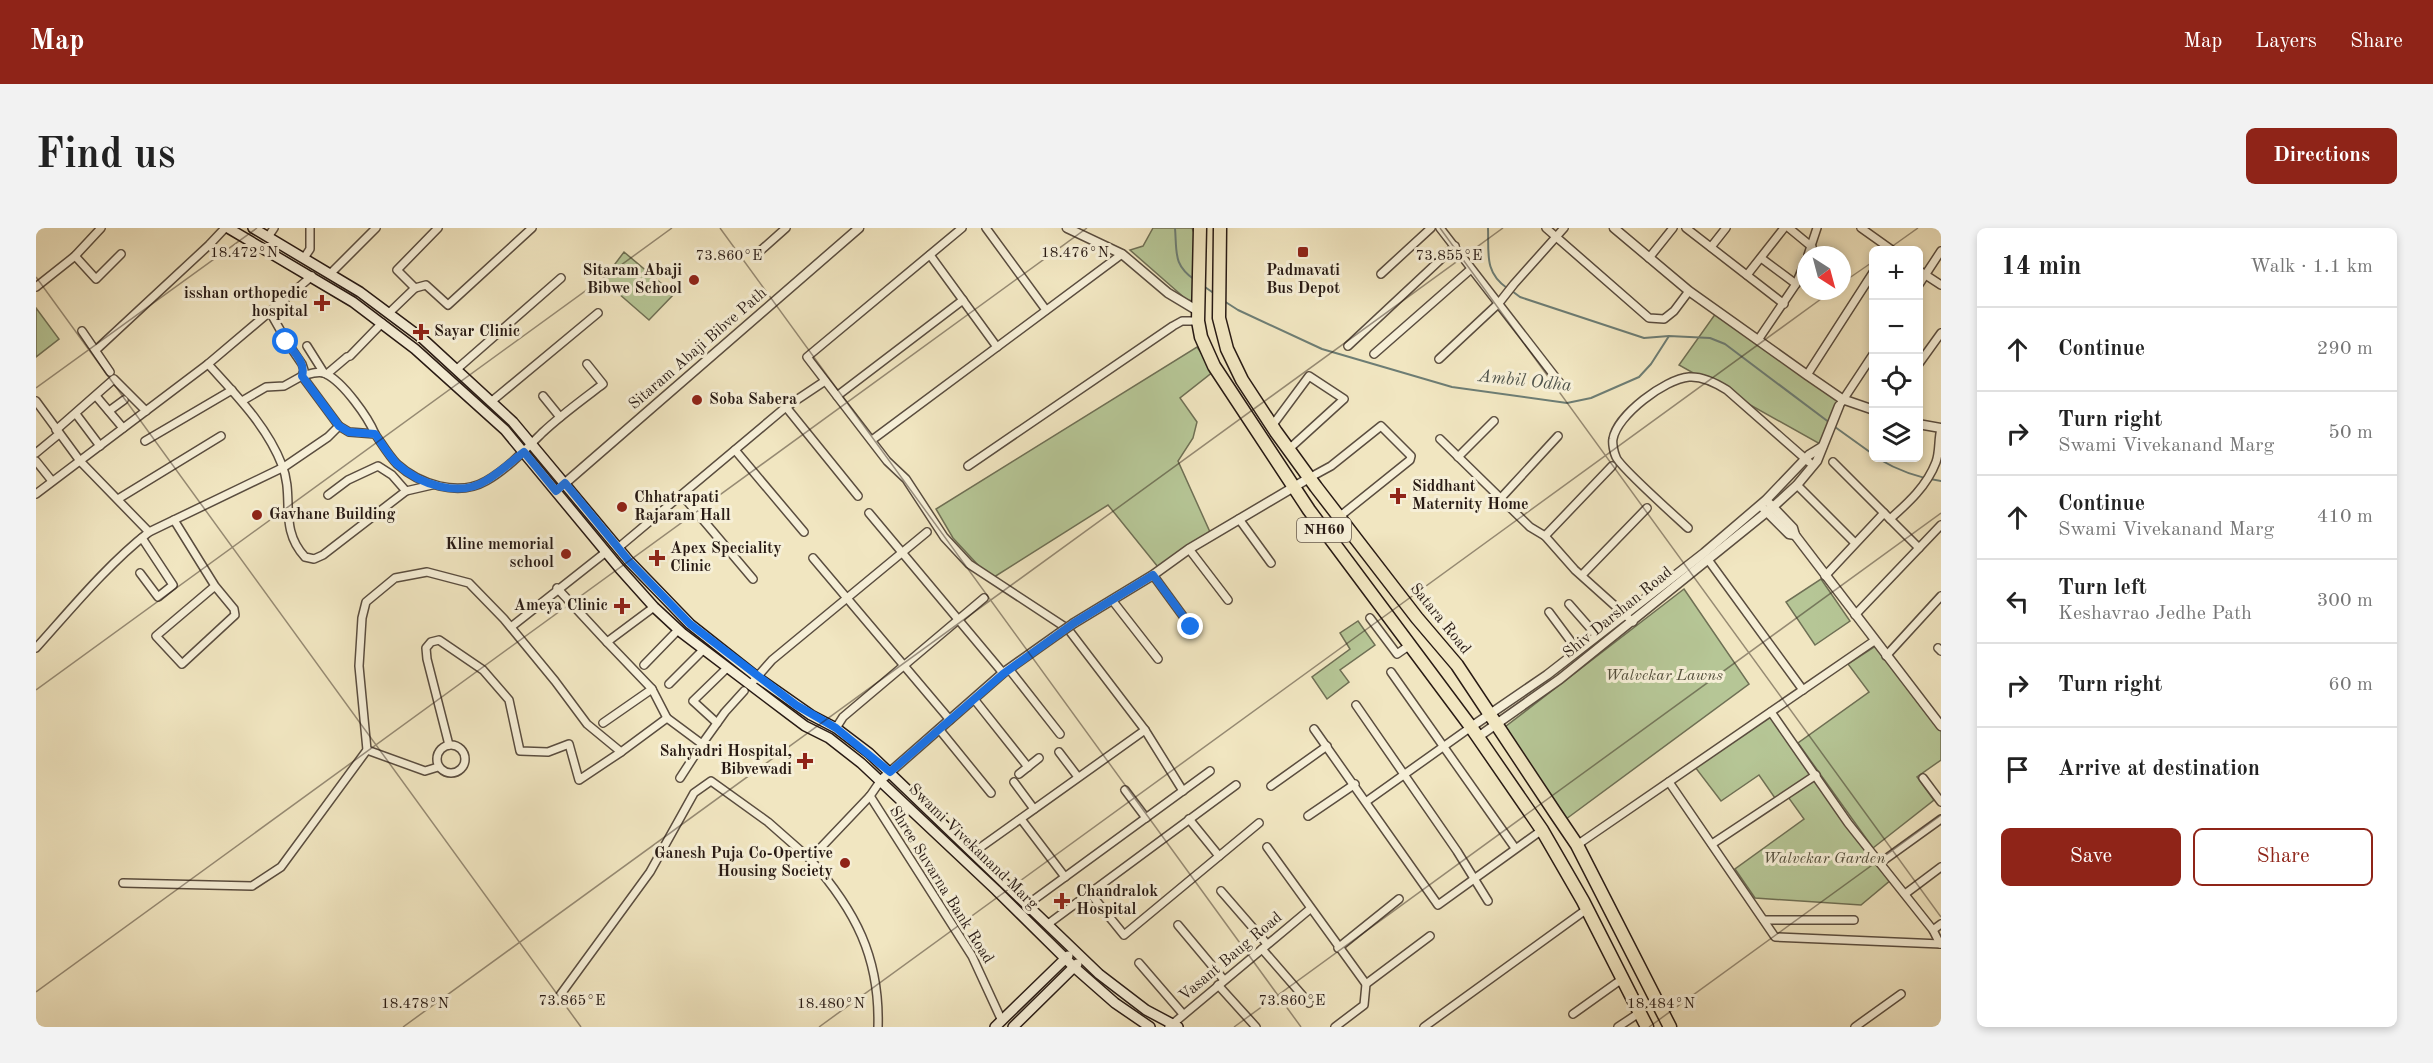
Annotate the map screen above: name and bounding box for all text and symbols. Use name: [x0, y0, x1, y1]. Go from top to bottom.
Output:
text: Map: [30, 28, 84, 56]
text: Map: [2183, 31, 2222, 52]
text: Layers: [2255, 31, 2317, 52]
text: Share: [2350, 31, 2403, 52]
button: Directions: [2246, 128, 2397, 184]
text: Find us: [36, 135, 175, 177]
marker: Padmavati Bus Depot: [1296, 245, 1310, 259]
text: 18.472°N: [210, 246, 278, 261]
text: 18.476°N: [1041, 246, 1109, 261]
north arrow: [1797, 246, 1851, 300]
map controls: [1869, 246, 1923, 462]
button: +: [1869, 246, 1923, 300]
text: 73.860°E: [696, 249, 762, 264]
text: 73.855°E: [1416, 249, 1482, 264]
text: 14 min: [2001, 254, 2081, 280]
text: Walk · 1.1 km: [2250, 257, 2373, 277]
place label: Sitaram Abaji Bibwe School: [583, 263, 682, 297]
place label: Padmavati Bus Depot: [1266, 263, 1340, 297]
marker: Sitaram Abaji Bibwe School: [687, 273, 701, 287]
street label: Sitaram Abaji Bibve Path: [626, 285, 770, 413]
place label: isshan orthopedic hospital: [184, 286, 308, 320]
marker: isshan orthopedic hospital: [313, 294, 331, 312]
button: −: [1869, 300, 1923, 354]
marker: Sayar Clinic: [412, 323, 430, 341]
place label: Sayar Clinic: [434, 324, 520, 340]
route start: [272, 328, 298, 354]
icon: ahead: [2001, 333, 2034, 366]
text: Continue: [2058, 338, 2145, 360]
text: 290 m: [2317, 339, 2373, 359]
button: locate: [1869, 354, 1923, 408]
water label: Ambil Odha: [1476, 367, 1573, 395]
place label: Soba Sabera: [709, 392, 797, 408]
marker: Soba Sabera: [690, 393, 704, 407]
button: layers: [1869, 408, 1923, 462]
text: Turn right: [2058, 409, 2162, 431]
icon: right: [2001, 417, 2034, 450]
text: 50 m: [2328, 423, 2373, 443]
text: Swami Vivekanand Marg: [2058, 436, 2274, 456]
place label: Siddhant Maternity Home: [1412, 479, 1529, 513]
marker: Siddhant Maternity Home: [1389, 487, 1407, 505]
place label: Chhatrapati Rajaram Hall: [634, 490, 731, 524]
text: Continue: [2058, 493, 2145, 515]
marker: Chhatrapati Rajaram Hall: [615, 500, 629, 514]
icon: ahead: [2001, 501, 2034, 534]
place label: Gavhane Building: [269, 507, 395, 523]
text: 410 m: [2317, 507, 2373, 527]
marker: Gavhane Building: [250, 508, 264, 522]
road number: NH60: [1297, 518, 1351, 542]
text: Swami Vivekanand Marg: [2058, 520, 2274, 540]
place label: Kline memorial school: [445, 537, 554, 571]
place label: Apex Speciality Clinic: [670, 541, 782, 575]
marker: Kline memorial school: [559, 547, 573, 561]
marker: Apex Speciality Clinic: [648, 549, 666, 567]
street label: Shiv Darshan Road: [1560, 564, 1676, 662]
text: Turn left: [2058, 577, 2147, 599]
street label: Satara Road: [1407, 581, 1473, 657]
icon: left: [2001, 585, 2034, 618]
text: 300 m: [2317, 591, 2373, 611]
marker: Ameya Clinic: [613, 597, 631, 615]
place label: Ameya Clinic: [514, 598, 608, 614]
text: Keshavrao Jedhe Path: [2058, 604, 2252, 624]
route end: [1177, 613, 1203, 639]
park label: Walvekar Lawns: [1605, 668, 1723, 684]
icon: right: [2001, 669, 2034, 702]
text: Turn right: [2058, 674, 2162, 696]
text: 60 m: [2328, 675, 2373, 695]
place label: Sahyadri Hospital, Bibvewadi: [659, 744, 792, 778]
marker: Sahyadri Hospital, Bibvewadi: [796, 752, 814, 770]
icon: arrive: [2001, 753, 2034, 786]
text: Arrive at destination: [2058, 758, 2260, 780]
street label: Swami Vivekanand Marg: [905, 781, 1041, 913]
street label: Shree Suvarna Bank Road: [886, 803, 996, 967]
button: Save: [2001, 828, 2181, 886]
button: Share: [2193, 828, 2373, 886]
place label: Ganesh Puja Co-Opertive Housing Society: [654, 846, 833, 880]
park label: Walvekar Garden: [1763, 851, 1885, 867]
marker: Ganesh Puja Co-Opertive Housing Society: [838, 856, 852, 870]
place label: Chandralok Hospital: [1076, 884, 1158, 918]
marker: Chandralok Hospital: [1053, 892, 1071, 910]
street label: Vasant Baug Road: [1177, 909, 1285, 1005]
text: 73.865°E: [539, 994, 605, 1009]
text: 73.860°E: [1259, 994, 1325, 1009]
text: 18.478°N: [381, 997, 449, 1012]
text: 18.480°N: [797, 997, 865, 1012]
text: 18.484°N: [1627, 997, 1695, 1012]

